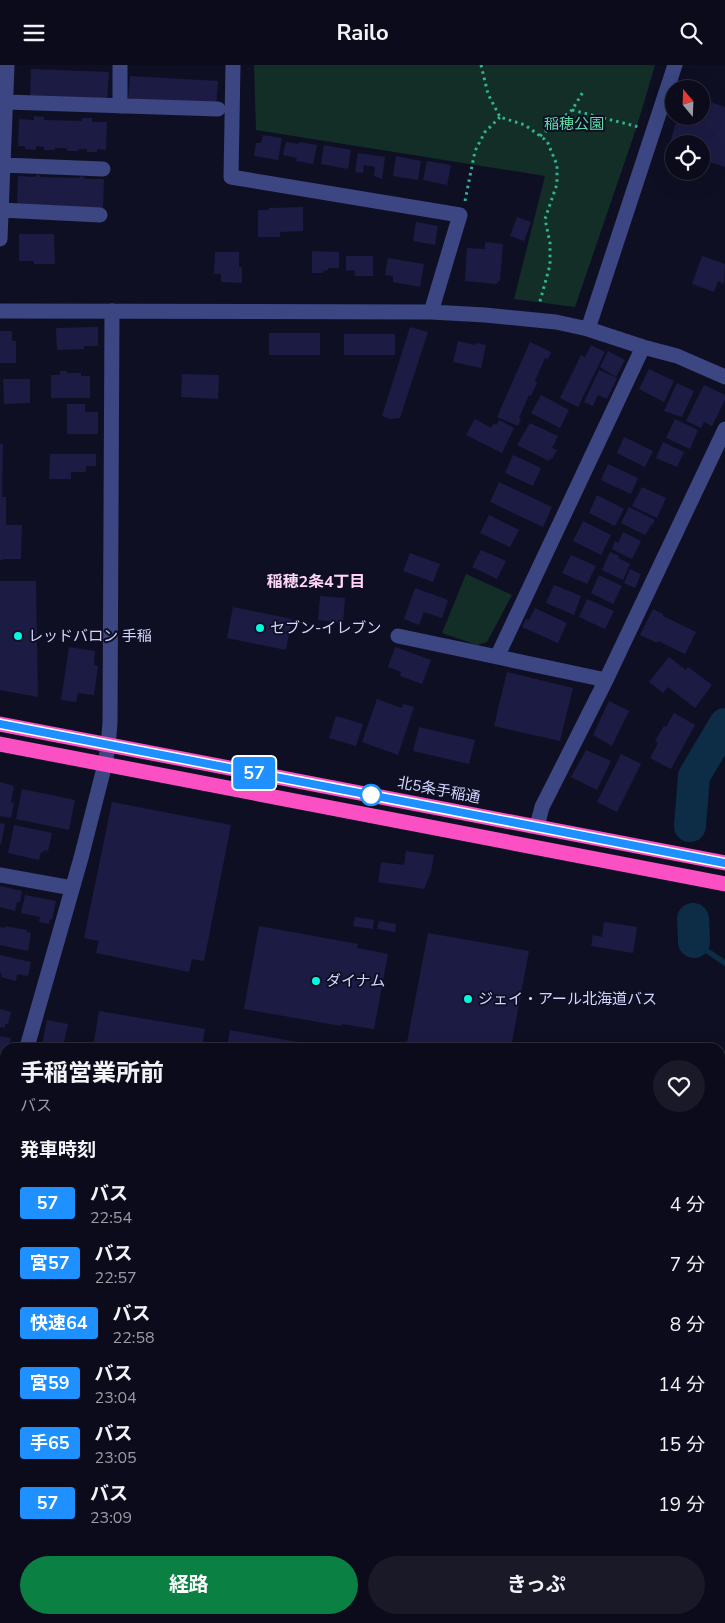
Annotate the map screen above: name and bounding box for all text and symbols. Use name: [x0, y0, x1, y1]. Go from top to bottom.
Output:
text: Railo: [336, 18, 389, 48]
icon: menu: [20, 19, 48, 47]
icon: search: [677, 19, 705, 47]
north arrow: [665, 80, 710, 125]
map controls: [665, 80, 710, 180]
park label: 稲穂公園: [544, 114, 604, 134]
button: locate: [665, 135, 710, 180]
district label: 稲穂2条4丁目: [266, 571, 366, 593]
place label: セブン-イレブン: [270, 618, 381, 638]
marker: セブン-イレブン: [254, 622, 266, 634]
place label: レッドバロン 手稲: [28, 626, 152, 646]
marker: レッドバロン 手稲: [12, 630, 24, 642]
line badge: 57: [232, 757, 276, 789]
text: 57: [243, 761, 265, 785]
street label: 北5条手稲通: [396, 772, 482, 808]
unlabelled marker: [360, 784, 382, 806]
place label: ダイナム: [326, 971, 385, 991]
marker: ダイナム: [310, 975, 322, 987]
place label: ジェイ・アール北海道バス: [478, 989, 657, 1009]
marker: ジェイ・アール北海道バス: [462, 993, 474, 1005]
text: 手稲営業所前: [20, 1057, 164, 1089]
button: heart: [653, 1060, 705, 1112]
text: バス: [20, 1095, 52, 1117]
text: 発車時刻: [20, 1137, 96, 1163]
text: バス: [90, 1181, 128, 1207]
text: 57: [37, 1191, 58, 1215]
text: 4 分: [670, 1192, 705, 1218]
text: 22:54: [90, 1207, 132, 1229]
text: バス: [95, 1241, 133, 1267]
text: 宮57: [30, 1251, 70, 1275]
text: 7 分: [670, 1252, 705, 1278]
text: 22:57: [95, 1267, 137, 1289]
text: バス: [113, 1301, 151, 1327]
text: 快速64: [30, 1311, 88, 1335]
text: 8 分: [670, 1312, 705, 1338]
text: 22:58: [113, 1327, 155, 1349]
text: バス: [95, 1361, 133, 1387]
text: 宮59: [30, 1371, 70, 1395]
text: 14 分: [658, 1372, 705, 1398]
text: 23:04: [95, 1387, 137, 1409]
text: バス: [95, 1421, 133, 1447]
text: 手65: [30, 1431, 70, 1455]
text: 15 分: [658, 1432, 705, 1458]
text: 23:05: [95, 1447, 137, 1469]
text: バス: [90, 1481, 128, 1507]
text: 57: [37, 1491, 58, 1515]
text: 19 分: [658, 1492, 705, 1518]
text: 23:09: [90, 1507, 132, 1529]
button: 経路: [20, 1556, 358, 1614]
button: きっぷ: [368, 1556, 705, 1614]

